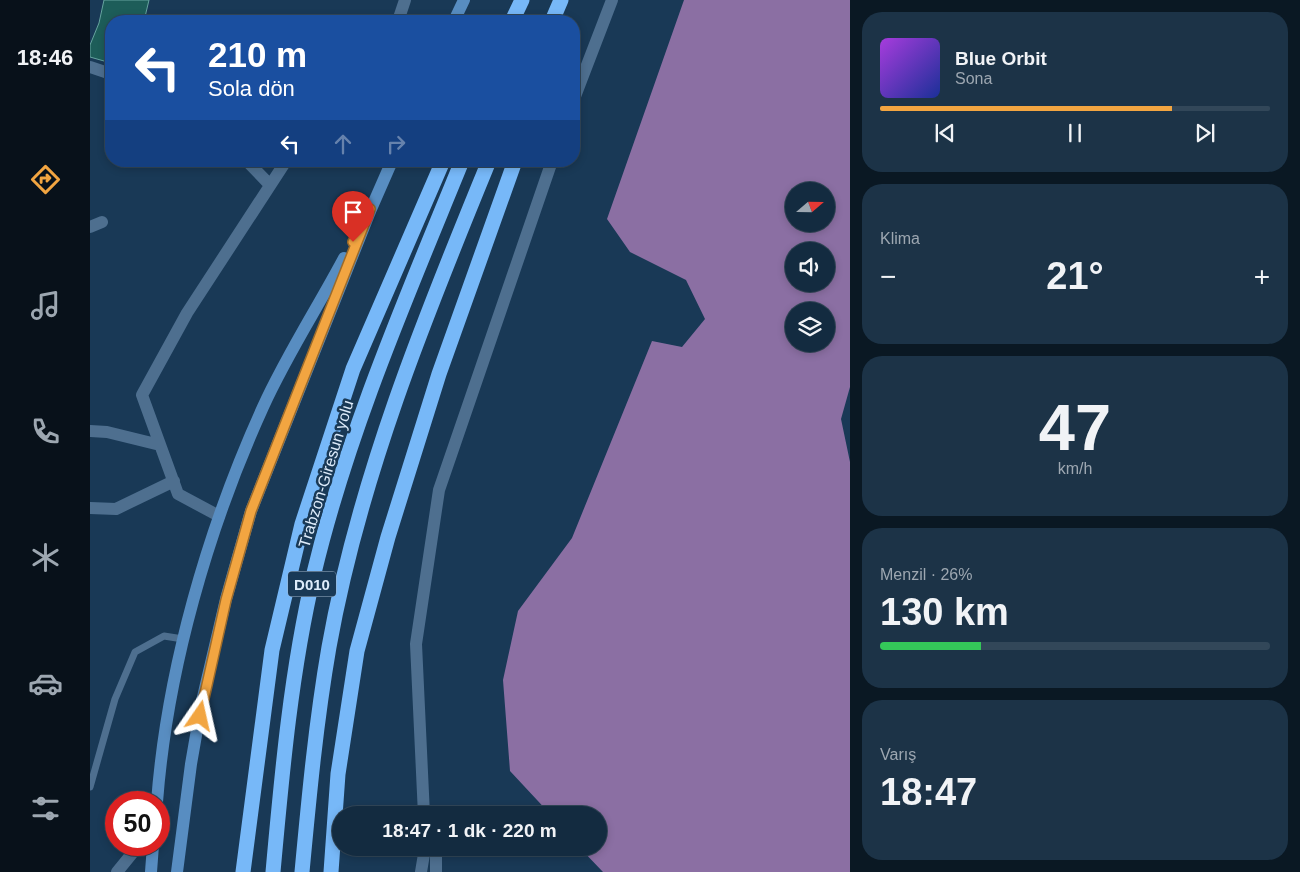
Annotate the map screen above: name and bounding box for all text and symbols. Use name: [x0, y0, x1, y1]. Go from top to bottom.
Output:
icon: left: [125, 35, 190, 100]
text: 210 m: [208, 35, 307, 74]
text: 18:46: [17, 45, 73, 70]
text: Blue Orbit: [955, 48, 1047, 69]
text: Sona: [955, 70, 992, 87]
text: Sola dön: [208, 76, 295, 101]
icon: previous: [931, 119, 959, 147]
icon: pause: [1061, 119, 1089, 147]
icon: next: [1191, 119, 1219, 147]
icon: left: [276, 130, 304, 158]
icon: ahead: [329, 130, 357, 158]
icon: right: [382, 130, 410, 158]
icon: directions: [28, 162, 63, 197]
north arrow: [785, 182, 835, 232]
map controls: [785, 182, 835, 352]
pin: [332, 191, 374, 242]
icon: arrive: [339, 198, 367, 226]
text: Klima: [880, 230, 920, 247]
button: sound: [785, 242, 835, 292]
text: 21°: [1046, 255, 1104, 297]
text: −: [880, 261, 896, 292]
text: +: [1254, 261, 1270, 292]
icon: music: [28, 288, 63, 323]
button: layers: [785, 302, 835, 352]
text: 47: [1039, 391, 1111, 464]
street label: Trabzon-Giresun yolu: [295, 398, 357, 550]
icon: phone: [28, 414, 63, 449]
text: km/h: [1058, 460, 1092, 477]
icon: climate: [28, 540, 63, 575]
text: Menzil · 26%: [880, 566, 972, 583]
road number: D010: [288, 572, 336, 596]
text: 130 km: [880, 591, 1009, 633]
icon: car: [28, 666, 63, 701]
position arrow: [173, 689, 225, 741]
text: Varış: [880, 746, 916, 763]
text: 18:47: [880, 771, 977, 813]
icon: filters: [28, 791, 63, 826]
speed limit sign: 50: [105, 791, 170, 856]
text: 18:47 · 1 dk · 220 m: [382, 820, 557, 841]

